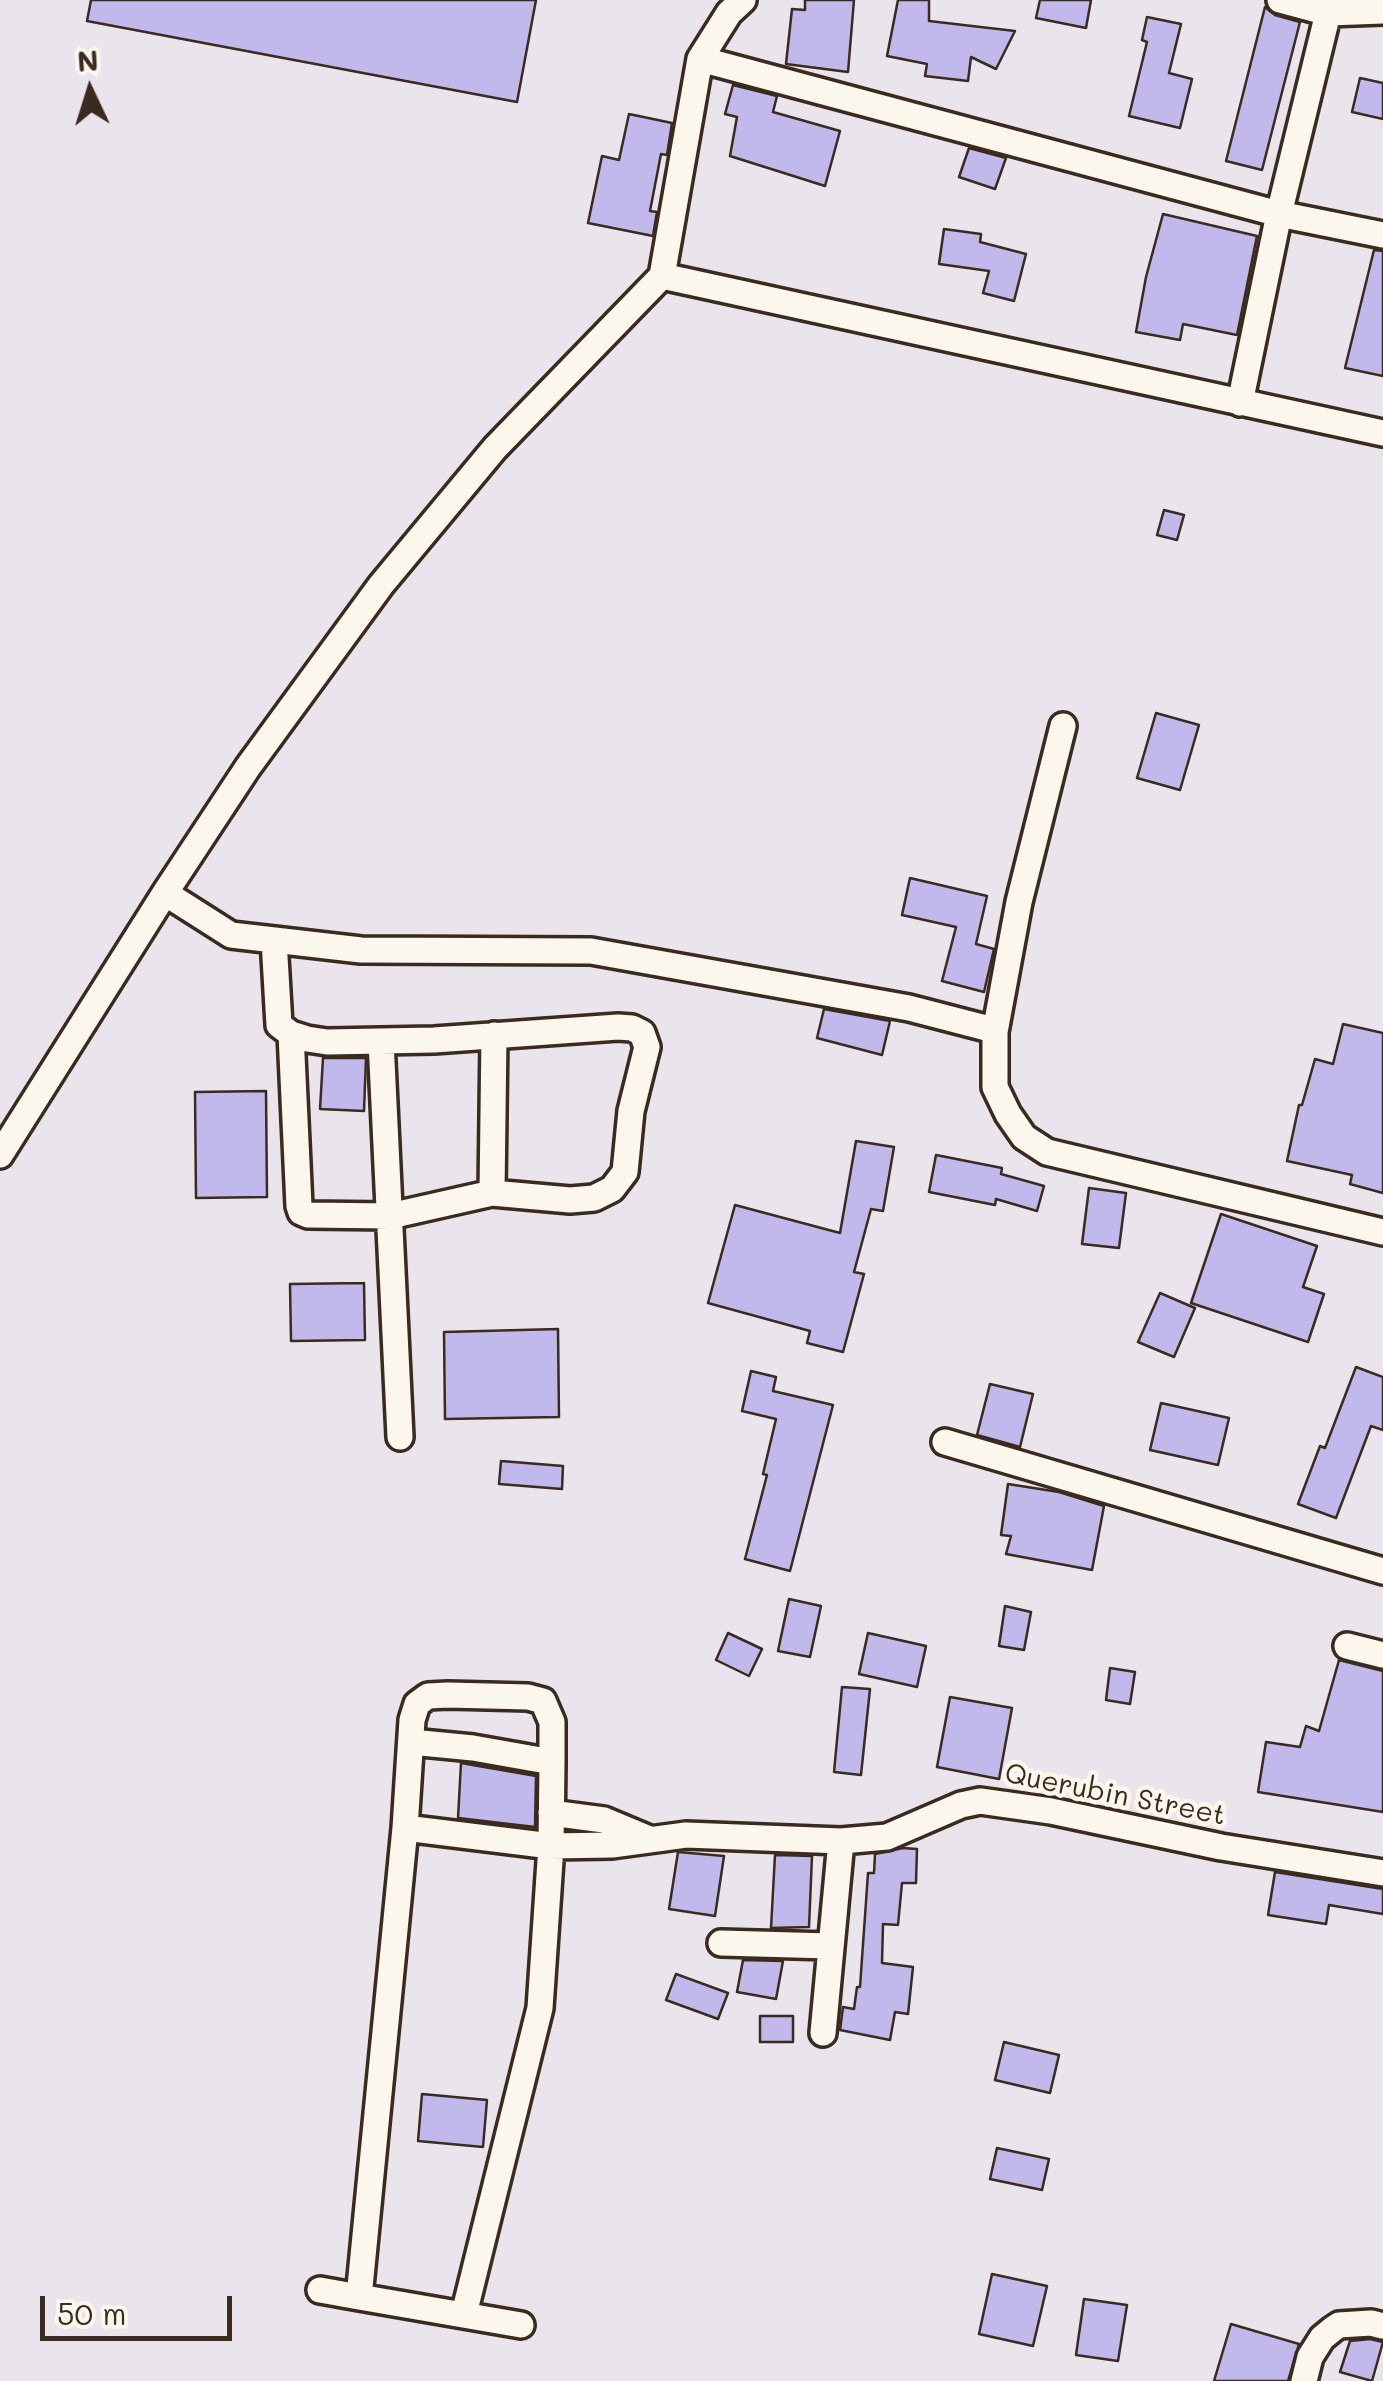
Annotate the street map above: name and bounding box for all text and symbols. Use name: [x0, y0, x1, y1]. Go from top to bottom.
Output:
north arrow: [40, 40, 140, 140]
text: N: [76, 41, 100, 79]
street label: Querubin Street: [1002, 1757, 1228, 1833]
scale bar: [45, 2276, 238, 2338]
text: 50 m: [57, 2293, 127, 2333]

